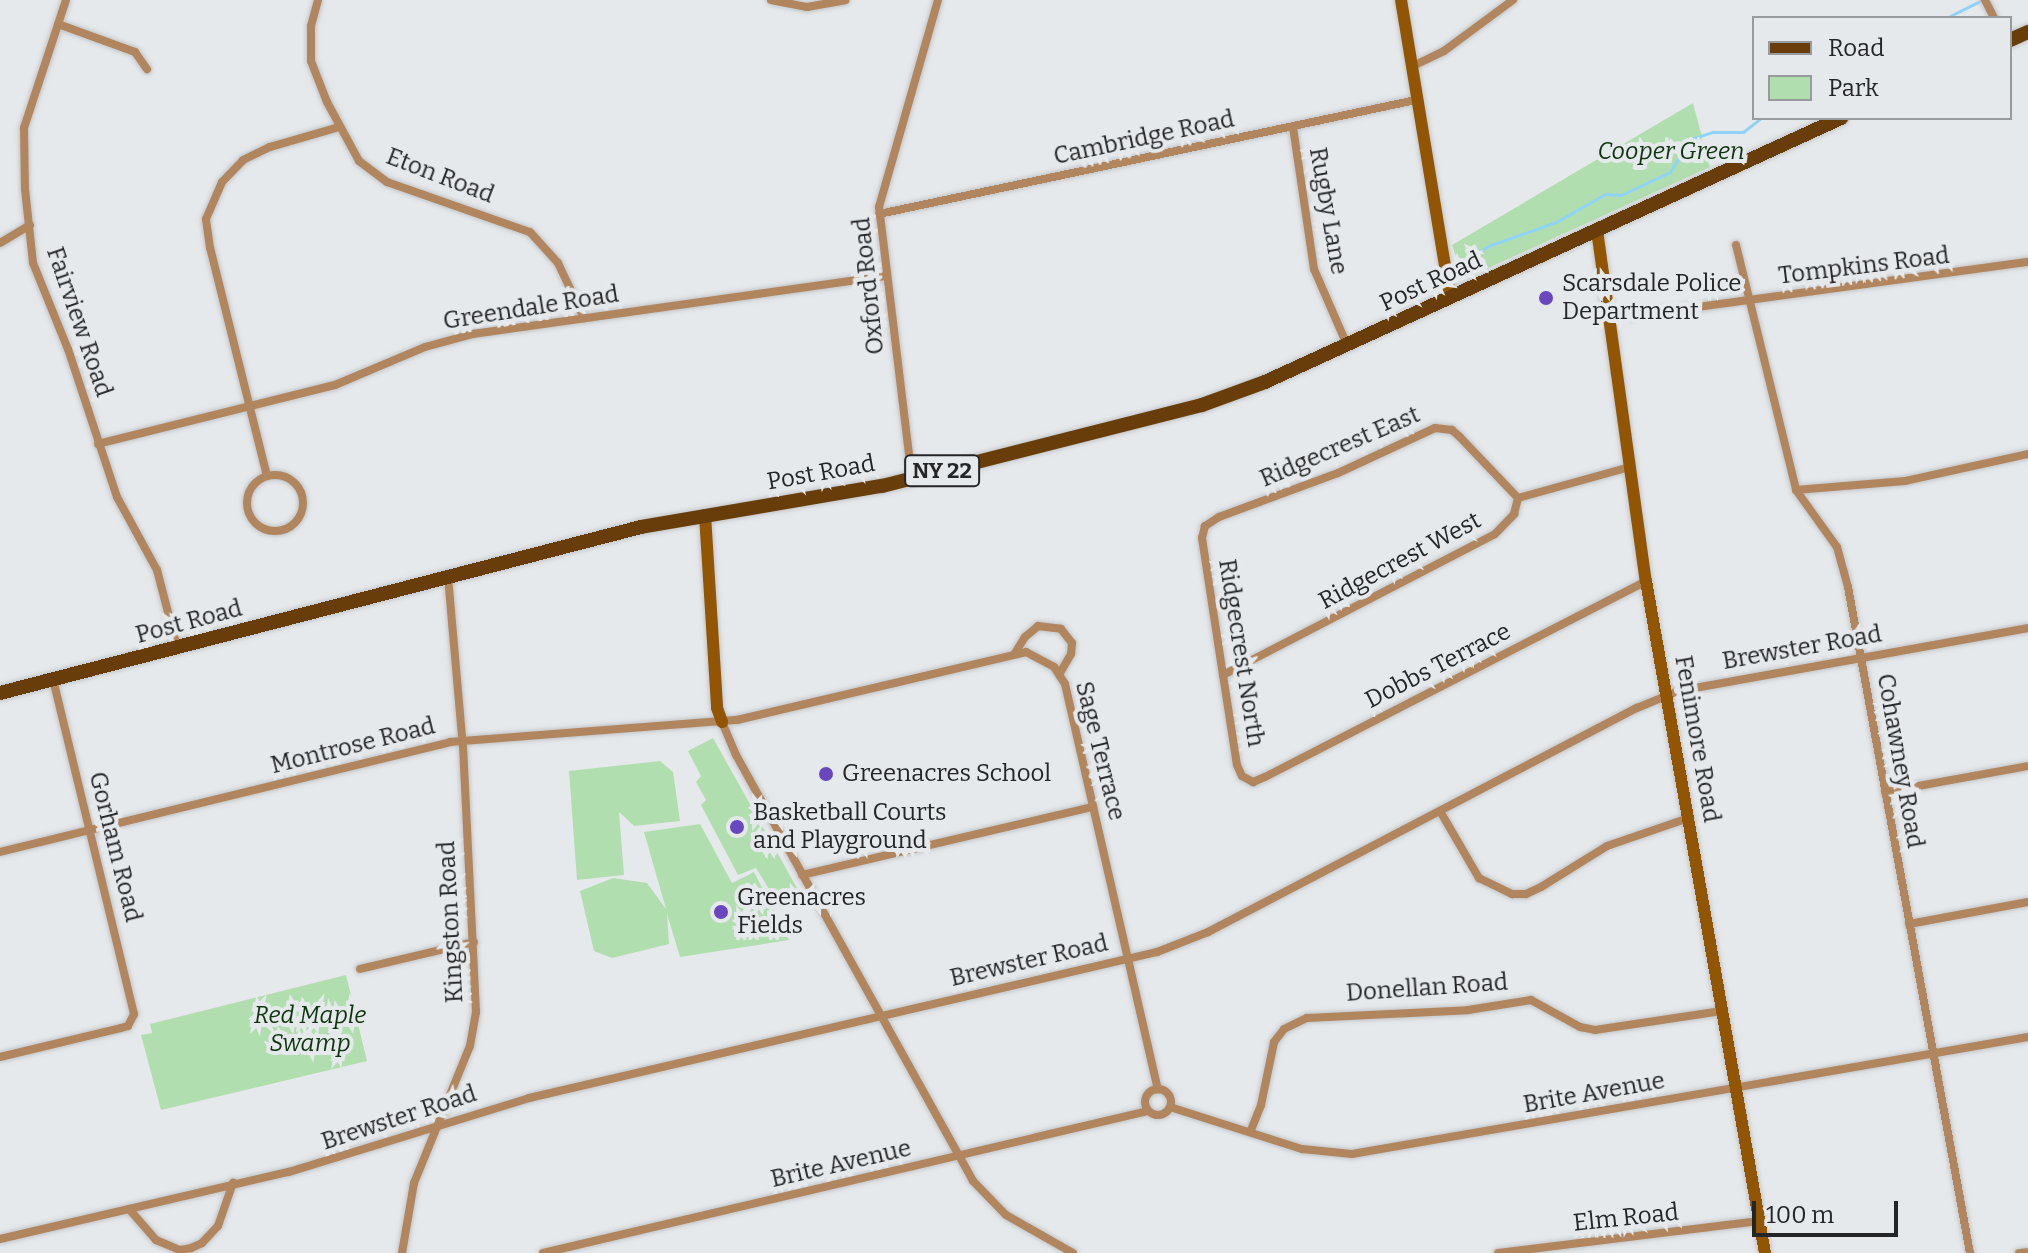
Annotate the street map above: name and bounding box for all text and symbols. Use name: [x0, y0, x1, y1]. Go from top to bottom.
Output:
legend: [1752, 16, 2012, 120]
text: Road: [1828, 34, 1884, 62]
text: Park: [1828, 74, 1879, 102]
street label: Cambridge Road: [1051, 105, 1237, 171]
park label: Cooper Green: [1597, 138, 1745, 166]
street label: Eton Road: [382, 142, 498, 210]
street label: Rugby Lane: [1303, 145, 1353, 277]
street label: Oxford Road: [847, 216, 891, 356]
street label: Tompkins Road: [1777, 241, 1951, 291]
street label: Fairview Road: [40, 243, 118, 401]
street label: Post Road: [1375, 246, 1487, 318]
place label: Scarsdale Police Department: [1562, 270, 1741, 326]
street label: Greendale Road: [441, 280, 621, 336]
marker: Scarsdale Police Department: [1537, 289, 1555, 307]
street label: Ridgecrest East: [1256, 400, 1424, 494]
street label: Post Road: [765, 449, 877, 497]
road number: NY 22: [904, 453, 980, 489]
street label: Ridgecrest West: [1314, 506, 1486, 616]
street label: Ridgecrest North: [1212, 557, 1270, 749]
street label: Post Road: [133, 594, 245, 650]
street label: Dobbs Terrace: [1361, 617, 1515, 715]
street label: Brewster Road: [1720, 620, 1884, 676]
street label: Fenimore Road: [1668, 653, 1726, 825]
street label: Cohawney Road: [1870, 671, 1930, 851]
street label: Sage Terrace: [1069, 679, 1131, 823]
street label: Montrose Road: [268, 712, 438, 780]
place label: Greenacres School: [842, 760, 1051, 788]
marker: Greenacres School: [817, 765, 835, 783]
street label: Gorham Road: [82, 769, 148, 925]
place label: Basketball Courts and Playground: [753, 799, 947, 855]
marker: Basketball Courts and Playground: [728, 818, 746, 836]
street label: Kingston Road: [432, 840, 470, 1004]
place label: Greenacres Fields: [737, 884, 866, 940]
marker: Greenacres Fields: [712, 903, 730, 921]
street label: Brewster Road: [947, 929, 1111, 993]
street label: Donellan Road: [1345, 968, 1509, 1008]
park label: Red Maple Swamp: [254, 1002, 366, 1058]
street label: Brite Avenue: [1521, 1066, 1667, 1120]
street label: Brewster Road: [318, 1079, 480, 1157]
street label: Brite Avenue: [768, 1134, 914, 1194]
scale bar: [1756, 1185, 1902, 1235]
street label: Elm Road: [1572, 1198, 1680, 1238]
text: 100 m: [1766, 1201, 1834, 1229]

